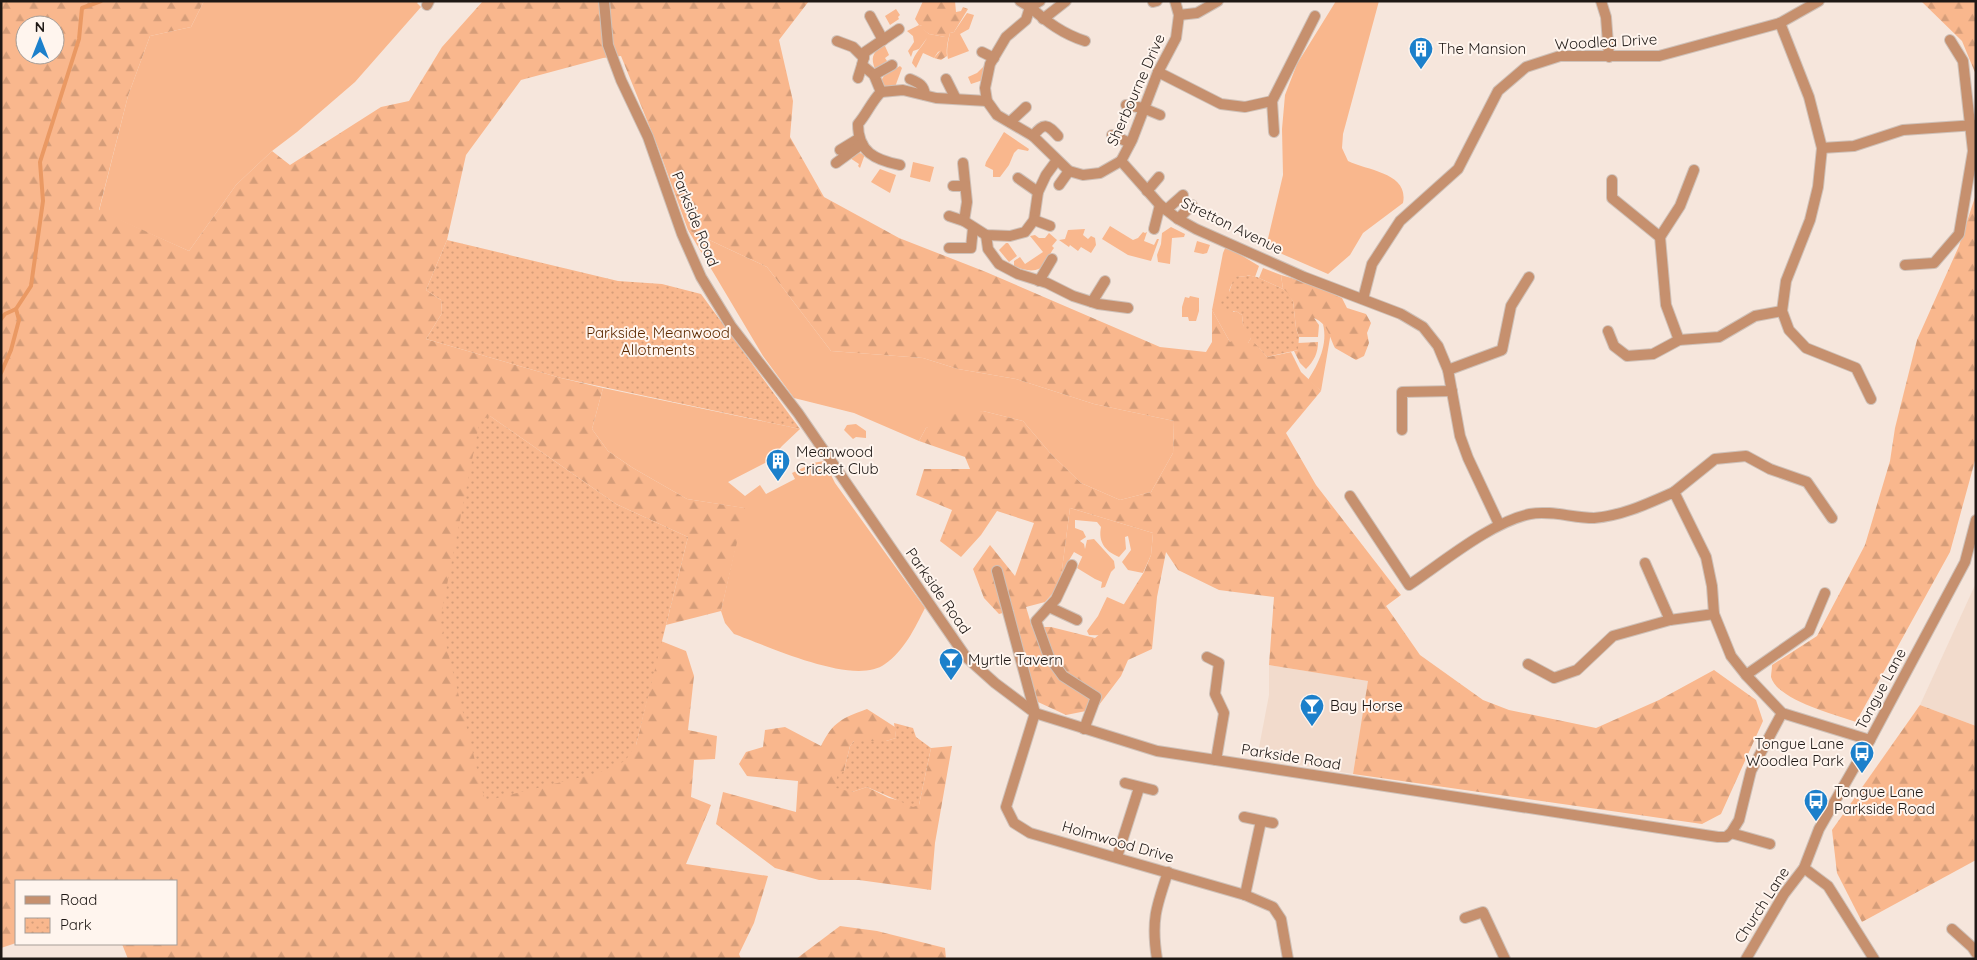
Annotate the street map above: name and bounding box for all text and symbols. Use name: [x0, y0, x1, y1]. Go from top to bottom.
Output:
north arrow: [15, 15, 65, 65]
text: N: [35, 18, 45, 36]
street label: Woodlea Drive: [1554, 29, 1658, 54]
street label: Sherbourne Drive: [1102, 31, 1169, 149]
building icon: The Mansion: [1408, 36, 1434, 70]
place label: The Mansion: [1438, 39, 1526, 58]
street label: Parkside Road: [668, 169, 723, 269]
street label: Stretton Avenue: [1178, 193, 1286, 258]
park label: Parkside, Meanwood Allotments: [586, 323, 730, 359]
place label: Meanwood Cricket Club: [796, 442, 879, 478]
building icon: Meanwood Cricket Club: [765, 448, 791, 482]
street label: Parkside Road: [902, 544, 975, 637]
street label: Tongue Lane: [1851, 645, 1910, 733]
bar icon: Myrtle Tavern: [938, 647, 964, 681]
place label: Myrtle Tavern: [968, 650, 1063, 669]
bar icon: Bay Horse: [1299, 693, 1325, 727]
place label: Bay Horse: [1330, 696, 1403, 715]
place label: Tongue Lane Woodlea Park: [1746, 734, 1844, 770]
street label: Parkside Road: [1240, 739, 1342, 774]
bus stop icon: Tongue Lane Woodlea Park: [1849, 740, 1875, 774]
place label: Tongue Lane Parkside Road: [1834, 782, 1935, 818]
bus stop icon: Tongue Lane Parkside Road: [1803, 788, 1829, 822]
street label: Holmwood Drive: [1060, 816, 1176, 867]
street label: Church Lane: [1730, 863, 1793, 946]
legend: [15, 880, 178, 945]
text: Road: [60, 890, 97, 909]
text: Park: [60, 915, 92, 934]

